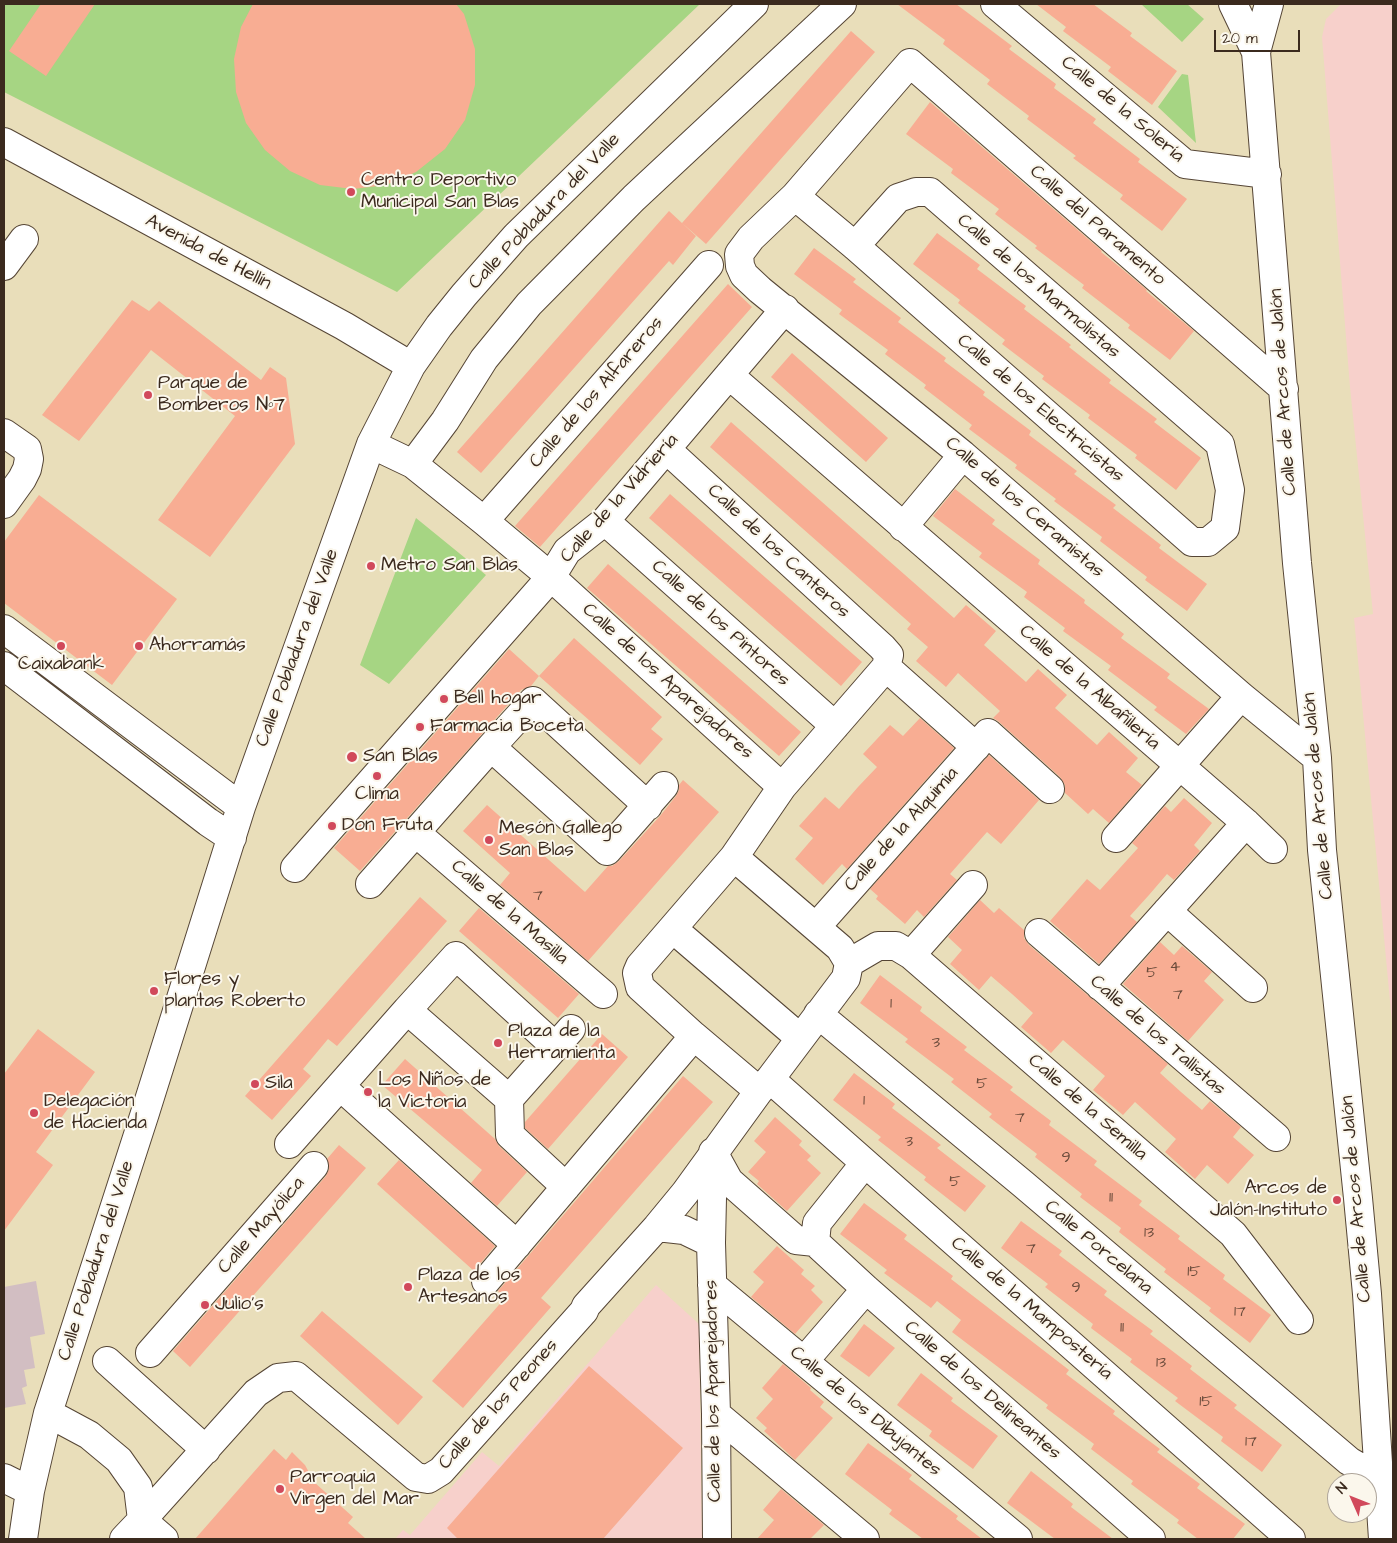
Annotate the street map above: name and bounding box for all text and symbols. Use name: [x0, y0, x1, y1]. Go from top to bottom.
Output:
scale bar: [1217, 20, 1303, 52]
text: 20 m: [1222, 28, 1258, 49]
street label: Calle de la Solería: [1056, 52, 1188, 168]
street label: Calle Pobladura del Valle: [464, 129, 626, 295]
street label: Calle del Paramento: [1024, 161, 1170, 291]
place label: Centro Deportivo Municipal San Blas: [361, 170, 519, 214]
marker: Centro Deportivo Municipal San Blas: [345, 186, 357, 198]
street label: Avenida de Hellín: [141, 210, 275, 296]
street label: Calle de los Marmolistas: [952, 210, 1124, 364]
street label: Calle de Arcos de Jalón: [1265, 288, 1303, 496]
street label: Calle de los Alfareros: [525, 313, 669, 473]
street label: Calle de los Electricistas: [952, 330, 1128, 488]
place label: Parque de Bomberos Nº7: [158, 373, 285, 417]
marker: Parque de Bomberos Nº7: [142, 389, 154, 401]
street label: Calle de la Vidriería: [556, 430, 684, 568]
street label: Calle de los Ceramistas: [940, 433, 1108, 583]
street label: Calle de los Canteros: [702, 480, 854, 624]
street label: Calle Pobladura del Valle: [252, 546, 344, 750]
place label: Metro San Blas: [381, 555, 518, 577]
street label: Calle de los Pintores: [646, 556, 794, 692]
marker: Metro San Blas: [365, 560, 377, 572]
street label: Calle de los Aparejadores: [577, 599, 757, 765]
street label: Calle de la Albañilería: [1014, 621, 1164, 755]
place label: Ahorramás: [149, 635, 246, 657]
marker: Caixabank: [55, 640, 67, 652]
marker: Ahorramás: [133, 640, 145, 652]
place label: Caixabank: [18, 654, 104, 676]
place label: Bell hogar: [454, 688, 541, 710]
street label: Calle de Arcos de Jalón: [1299, 692, 1339, 900]
marker: Bell hogar: [438, 693, 450, 705]
place label: Farmacia Boceta: [430, 716, 584, 738]
marker: Farmacia Boceta: [414, 721, 426, 733]
place label: San Blas: [363, 746, 438, 768]
marker: San Blas: [345, 750, 359, 764]
street label: Calle de la Alquimia: [840, 763, 964, 897]
marker: Clima: [371, 770, 383, 782]
place label: Clima: [355, 784, 399, 806]
place label: Don Fruta: [342, 815, 433, 837]
place label: Mesón Gallego San Blas: [499, 818, 622, 862]
marker: Don Fruta: [326, 820, 338, 832]
marker: Mesón Gallego San Blas: [483, 834, 495, 846]
street label: Calle de la Masilla: [446, 856, 572, 970]
house number: 7: [533, 887, 543, 907]
house number: 4: [1170, 958, 1180, 978]
house number: 5: [1146, 964, 1158, 984]
place label: Flores y plantas Roberto: [164, 969, 305, 1013]
street label: Calle de los Tallistas: [1085, 971, 1229, 1101]
marker: Flores y plantas Roberto: [148, 985, 160, 997]
house number: 7: [1173, 986, 1183, 1006]
house number: 1: [890, 995, 892, 1015]
place label: Plaza de la Herramienta: [508, 1021, 615, 1065]
house number: 3: [932, 1034, 940, 1054]
marker: Plaza de la Herramienta: [492, 1037, 504, 1049]
street label: Calle de la Semilla: [1023, 1050, 1151, 1166]
place label: Los Niños de la Victoria: [378, 1070, 491, 1114]
place label: Sila: [265, 1073, 293, 1095]
house number: 5: [976, 1075, 988, 1095]
marker: Sila: [249, 1078, 261, 1090]
marker: Los Niños de la Victoria: [362, 1086, 374, 1098]
place label: Delegación de Hacienda: [44, 1091, 147, 1135]
house number: 1: [863, 1092, 865, 1112]
street label: Calle de Arcos de Jalón: [1337, 1095, 1377, 1303]
marker: Delegación de Hacienda: [28, 1107, 40, 1119]
house number: 7: [1015, 1109, 1025, 1129]
house number: 3: [905, 1133, 913, 1153]
house number: 9: [1061, 1149, 1071, 1169]
street label: Calle Pobladura del Valle: [54, 1158, 140, 1364]
street label: Calle Mayólica: [214, 1173, 310, 1279]
house number: 5: [949, 1173, 961, 1193]
place label: Arcos de Jalón-Instituto: [1210, 1178, 1327, 1222]
house number: 11: [1109, 1189, 1113, 1209]
marker: Arcos de Jalón-Instituto: [1331, 1194, 1343, 1206]
street label: Calle Porcelana: [1039, 1196, 1157, 1300]
house number: 13: [1144, 1224, 1154, 1244]
street label: Calle de la Mampostería: [945, 1233, 1117, 1385]
house number: 7: [1026, 1240, 1036, 1260]
house number: 15: [1187, 1263, 1201, 1283]
place label: Plaza de los Artesanos: [418, 1265, 520, 1309]
house number: 9: [1071, 1279, 1081, 1299]
street label: Calle de los Aparejadores: [701, 1280, 727, 1502]
marker: Plaza de los Artesanos: [402, 1281, 414, 1293]
place label: Julio's: [215, 1294, 264, 1316]
marker: Julio's: [199, 1299, 211, 1311]
house number: 17: [1234, 1303, 1246, 1323]
street label: Calle de los Delineantes: [899, 1317, 1065, 1465]
house number: 11: [1120, 1319, 1124, 1339]
street label: Calle de los Peones: [434, 1335, 564, 1475]
street label: Calle de los Dibujantes: [785, 1342, 945, 1482]
house number: 13: [1156, 1354, 1166, 1374]
house number: 15: [1199, 1393, 1213, 1413]
house number: 17: [1245, 1433, 1257, 1453]
place label: Parroquia Virgen del Mar: [290, 1467, 419, 1511]
north arrow: [1327, 1473, 1377, 1523]
text: N: [1332, 1478, 1352, 1498]
marker: Parroquia Virgen del Mar: [274, 1483, 286, 1495]

